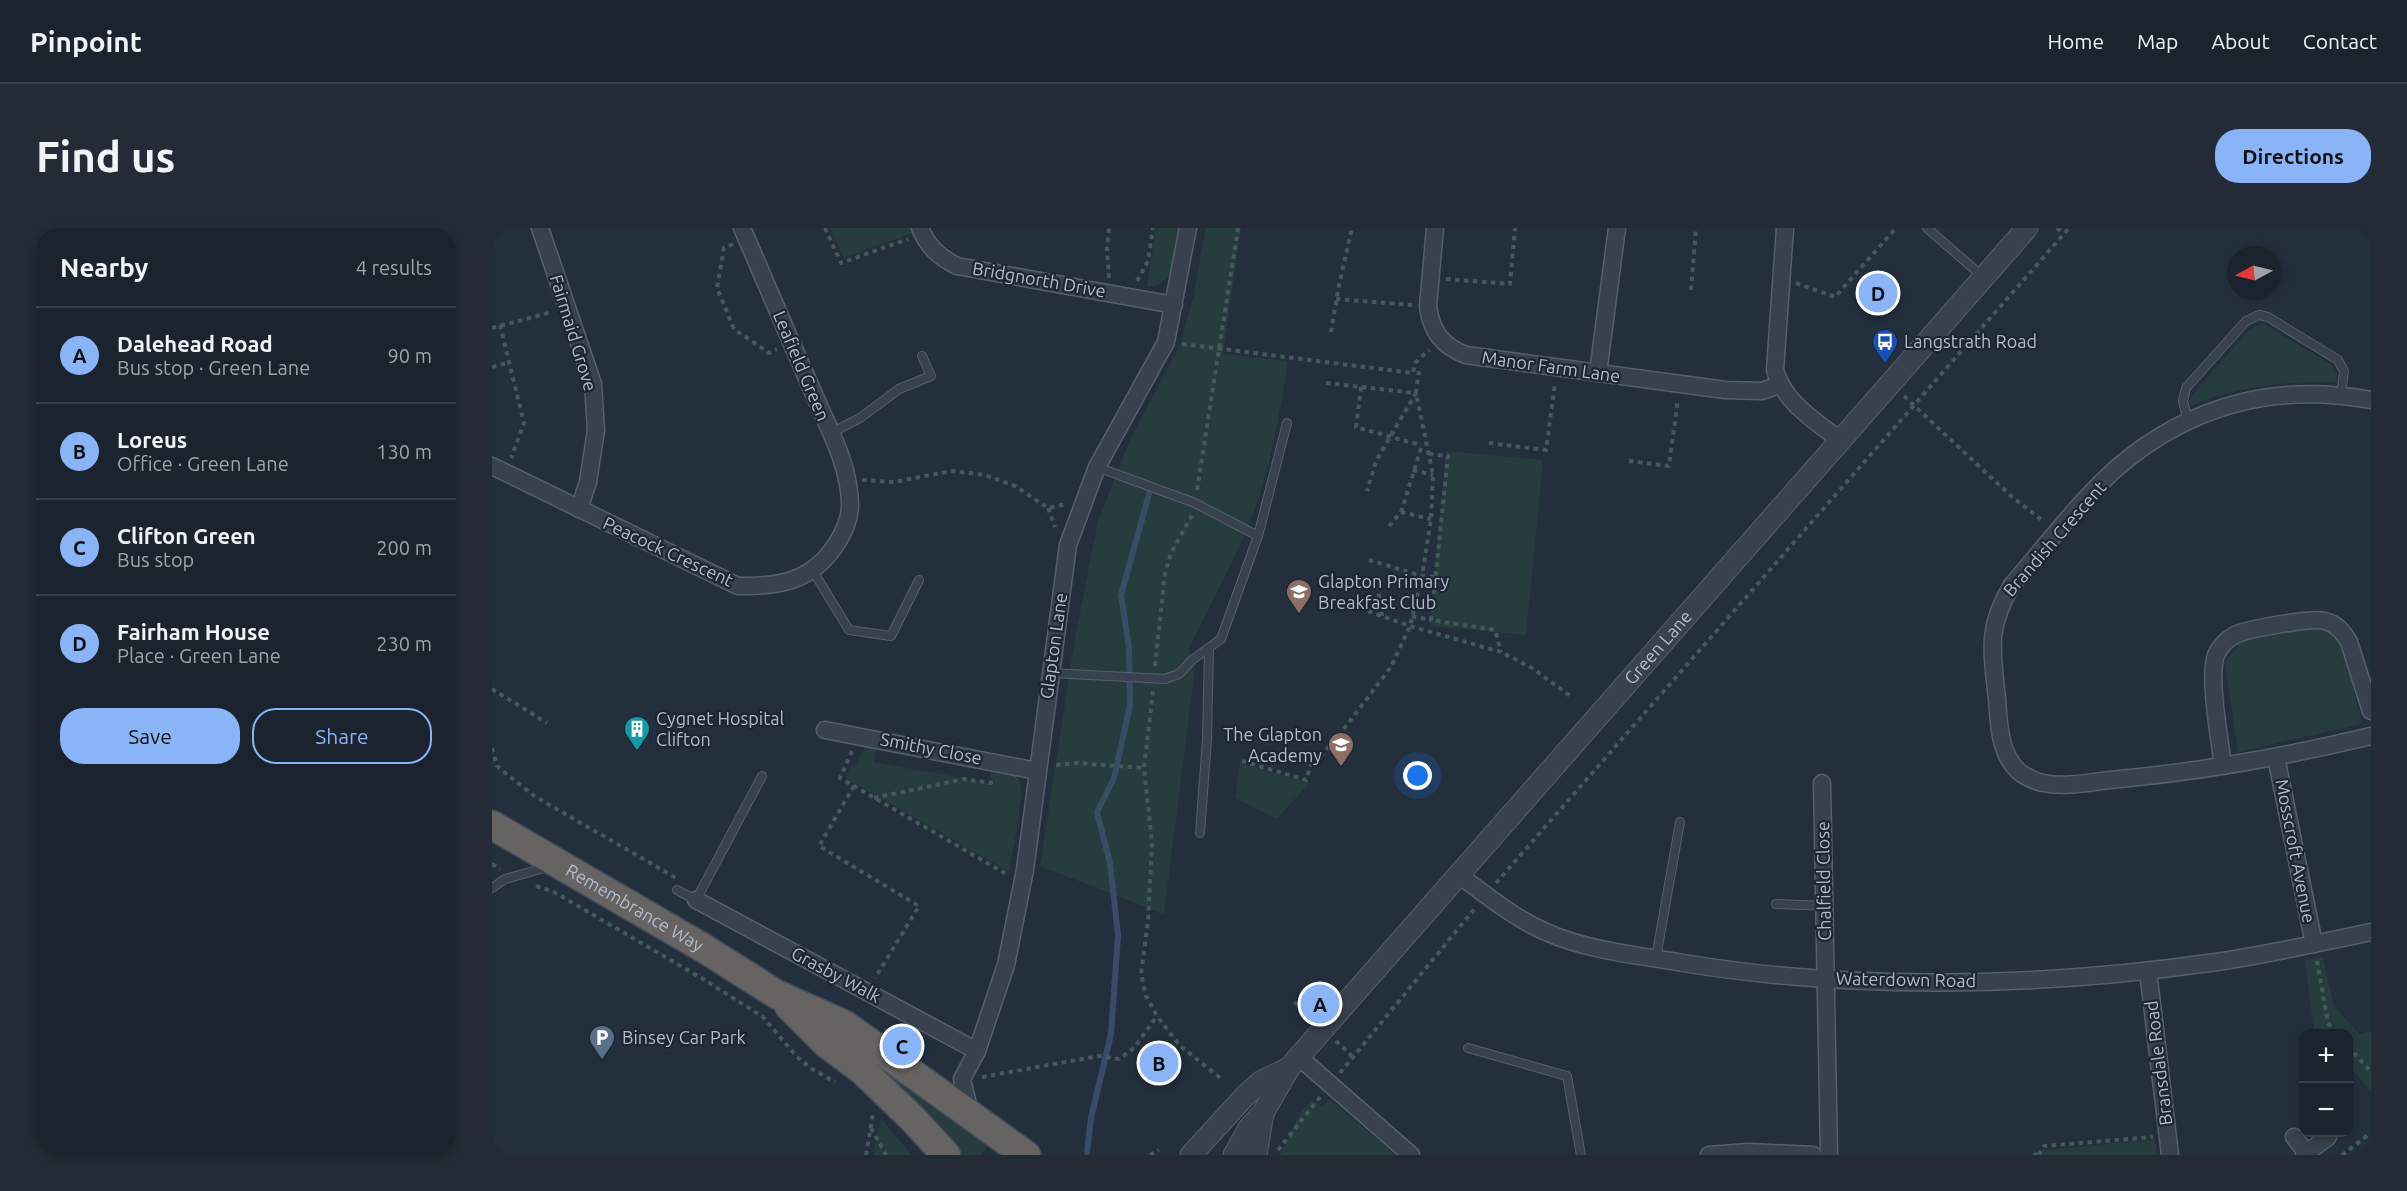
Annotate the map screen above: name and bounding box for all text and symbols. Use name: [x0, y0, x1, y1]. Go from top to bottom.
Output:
text: Pinpoint: [30, 26, 142, 57]
text: Home: [2047, 29, 2104, 53]
text: Map: [2137, 29, 2178, 53]
text: About: [2211, 29, 2270, 53]
text: Contact: [2303, 29, 2377, 53]
button: Directions: [2215, 129, 2371, 183]
text: Find us: [36, 133, 175, 180]
north arrow: [2227, 246, 2281, 300]
text: Nearby: [60, 253, 148, 282]
text: 4 results: [356, 256, 432, 279]
street label: Bridgnorth Drive: [971, 257, 1107, 301]
pin: D: [1858, 270, 1898, 316]
street label: Fairmaid Grove: [547, 272, 601, 393]
street label: Leafield Green: [770, 307, 834, 424]
bus stop icon: Langstrath Road: [1870, 327, 1900, 365]
text: Dalehead Road: [117, 331, 273, 356]
place label: Langstrath Road: [1904, 331, 2037, 351]
text: A: [72, 344, 87, 367]
text: 90 m: [388, 344, 432, 367]
street label: Manor Farm Lane: [1481, 346, 1622, 386]
text: Bus stop · Green Lane: [117, 356, 310, 379]
text: Loreus: [117, 427, 187, 452]
text: B: [73, 440, 86, 463]
text: 130 m: [376, 440, 432, 463]
text: Office · Green Lane: [117, 452, 289, 475]
street label: Brandish Crescent: [1999, 477, 2110, 600]
street label: Peacock Crescent: [600, 512, 737, 590]
text: Clifton Green: [117, 523, 256, 548]
text: C: [73, 536, 86, 559]
text: 200 m: [376, 536, 432, 559]
text: Bus stop: [117, 548, 194, 571]
place label: Glapton Primary Breakfast Club: [1318, 571, 1449, 612]
school or university icon: Glapton Primary Breakfast Club: [1284, 577, 1314, 615]
street label: Glapton Lane: [1036, 591, 1070, 700]
street label: Green Lane: [1620, 606, 1695, 688]
text: Fairham House: [117, 619, 270, 644]
text: D: [72, 632, 87, 655]
text: 230 m: [376, 632, 432, 655]
text: Place · Green Lane: [117, 644, 281, 667]
button: Save: [60, 708, 240, 764]
button: Share: [252, 708, 432, 764]
place label: Cygnet Hospital Clifton: [656, 708, 785, 749]
building icon: Cygnet Hospital Clifton: [622, 714, 652, 752]
place label: The Glapton Academy: [1223, 724, 1322, 765]
street label: Smithy Close: [879, 728, 984, 768]
school or university icon: The Glapton Academy: [1326, 730, 1356, 768]
your location: [1403, 761, 1432, 790]
street label: Mosscroft Avenue: [2272, 777, 2320, 924]
street label: Chalfield Close: [1812, 821, 1834, 941]
street label: Remembrance Way: [563, 859, 708, 955]
street label: Grasby Walk: [788, 942, 885, 1006]
street label: Waterdown Road: [1836, 968, 1976, 990]
pin: A: [1300, 982, 1340, 1026]
street label: Bransdale Road: [2140, 1000, 2176, 1127]
parking icon: Binsey Car Park: [587, 1023, 617, 1061]
pin: C: [882, 1024, 922, 1068]
place label: Binsey Car Park: [622, 1027, 746, 1047]
map controls: [2299, 1029, 2353, 1137]
button: +: [2299, 1029, 2353, 1083]
pin: B: [1140, 1040, 1178, 1086]
button: −: [2299, 1083, 2353, 1137]

